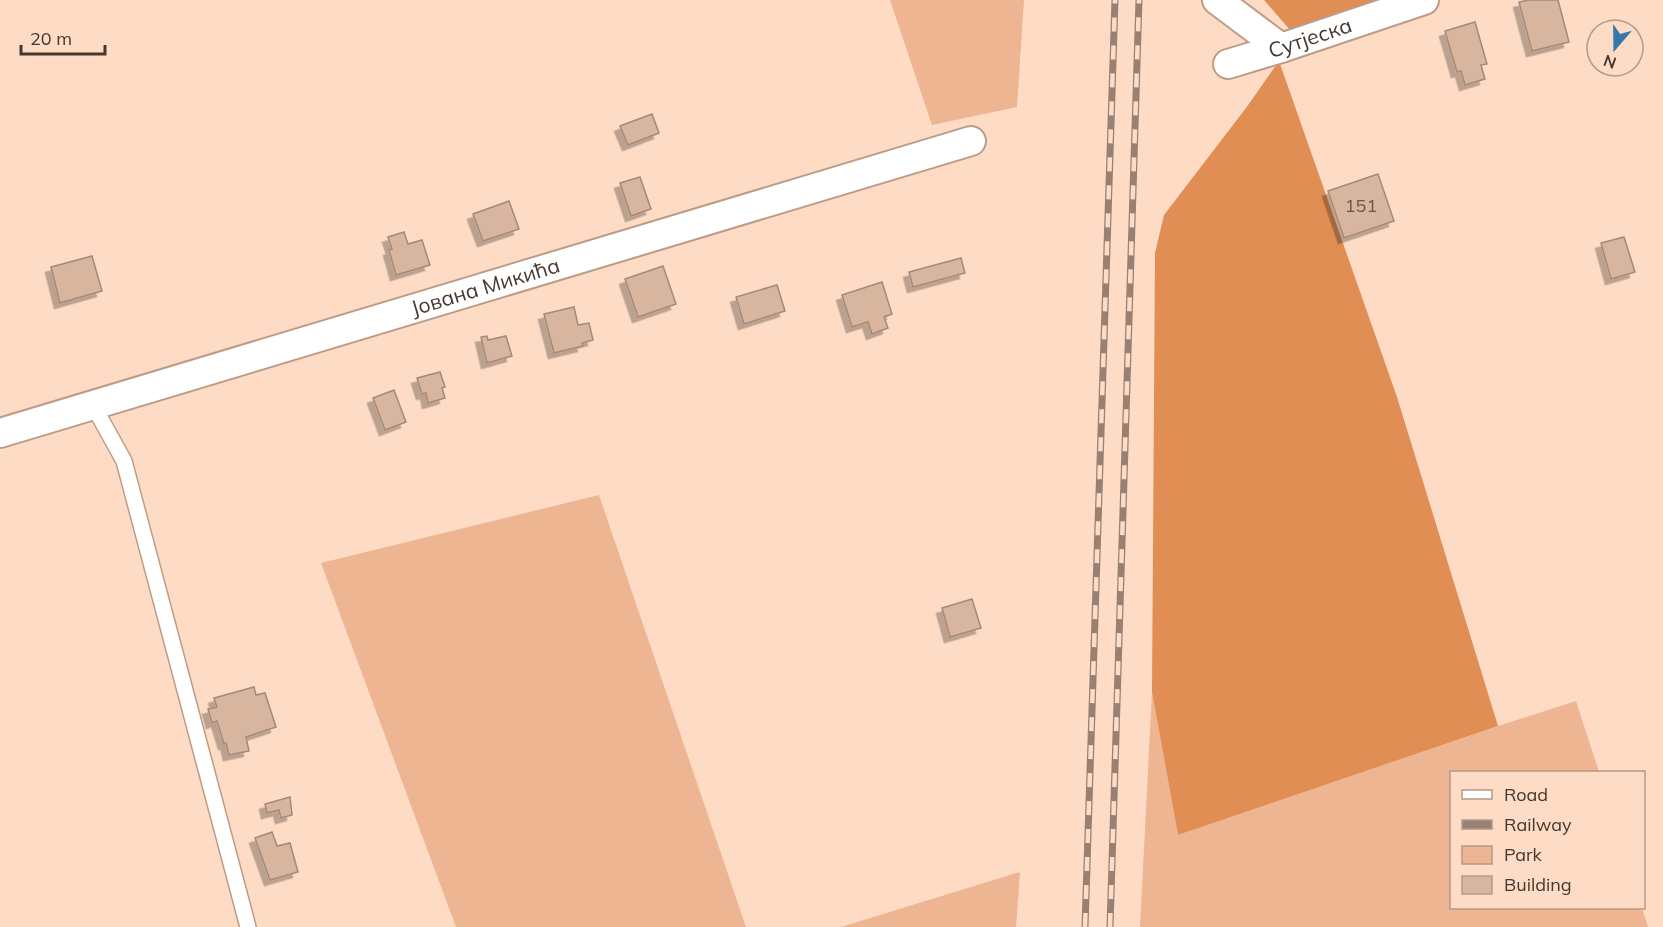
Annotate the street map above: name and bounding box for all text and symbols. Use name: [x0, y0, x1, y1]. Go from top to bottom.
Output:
street label: Сутјеска: [1265, 11, 1355, 63]
scale bar: [21, 18, 105, 56]
north arrow: [1585, 18, 1645, 78]
text: 20 m: [30, 27, 72, 50]
text: N: [1601, 51, 1619, 74]
house number: 151: [1345, 194, 1377, 217]
street label: Јована Микића: [408, 251, 563, 321]
legend: [1450, 771, 1645, 909]
text: Road: [1504, 783, 1548, 806]
text: Railway: [1504, 813, 1572, 836]
text: Park: [1504, 843, 1543, 866]
text: Building: [1504, 873, 1572, 896]

